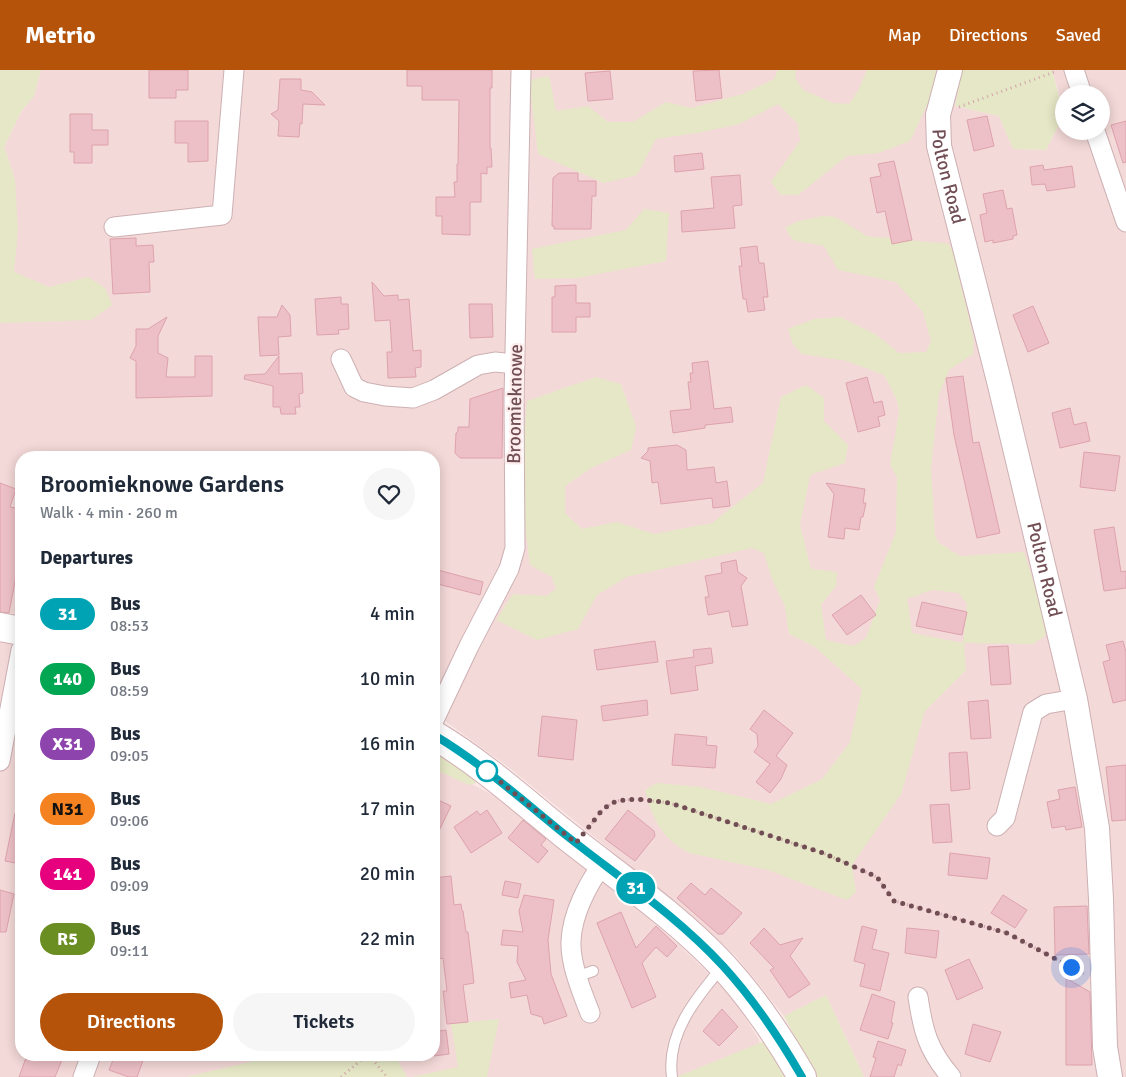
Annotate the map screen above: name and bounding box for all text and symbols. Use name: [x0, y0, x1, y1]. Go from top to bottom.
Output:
text: Metrio: [25, 20, 96, 50]
text: Map: [888, 24, 921, 46]
text: Directions: [949, 24, 1028, 46]
text: Saved: [1056, 24, 1101, 46]
map controls: [1055, 85, 1110, 140]
button: layers: [1055, 85, 1110, 140]
street label: Polton Road: [926, 129, 970, 226]
street label: Broomieknowe: [502, 344, 528, 464]
button: heart: [363, 468, 415, 520]
text: Broomieknowe Gardens: [40, 469, 284, 499]
text: Walk · 4 min · 260 m: [40, 503, 178, 523]
street label: Polton Road: [1021, 520, 1067, 620]
text: Departures: [40, 546, 133, 570]
text: Bus: [110, 592, 141, 616]
text: 4 min: [370, 602, 415, 626]
text: 31: [58, 603, 77, 625]
text: 08:53: [110, 616, 149, 636]
text: Bus: [110, 657, 141, 681]
text: 10 min: [360, 667, 415, 691]
text: 140: [53, 668, 82, 690]
text: 08:59: [110, 681, 149, 701]
text: Bus: [110, 722, 141, 746]
text: 16 min: [360, 732, 415, 756]
text: X31: [52, 733, 83, 755]
text: 09:05: [110, 746, 149, 766]
unlabelled marker: [476, 760, 498, 782]
text: Bus: [110, 787, 141, 811]
text: 17 min: [360, 797, 415, 821]
text: N31: [52, 798, 83, 820]
text: 09:06: [110, 811, 149, 831]
text: Bus: [110, 852, 141, 876]
text: 20 min: [360, 862, 415, 886]
text: 141: [53, 863, 82, 885]
line badge: 31: [614, 872, 658, 904]
text: 09:09: [110, 876, 149, 896]
text: 31: [626, 877, 646, 899]
text: Bus: [110, 917, 141, 941]
text: 22 min: [360, 927, 415, 951]
text: R5: [57, 928, 78, 950]
text: 09:11: [110, 941, 149, 961]
your location: [1059, 955, 1084, 980]
button: Directions: [40, 993, 223, 1051]
button: Tickets: [233, 993, 415, 1051]

